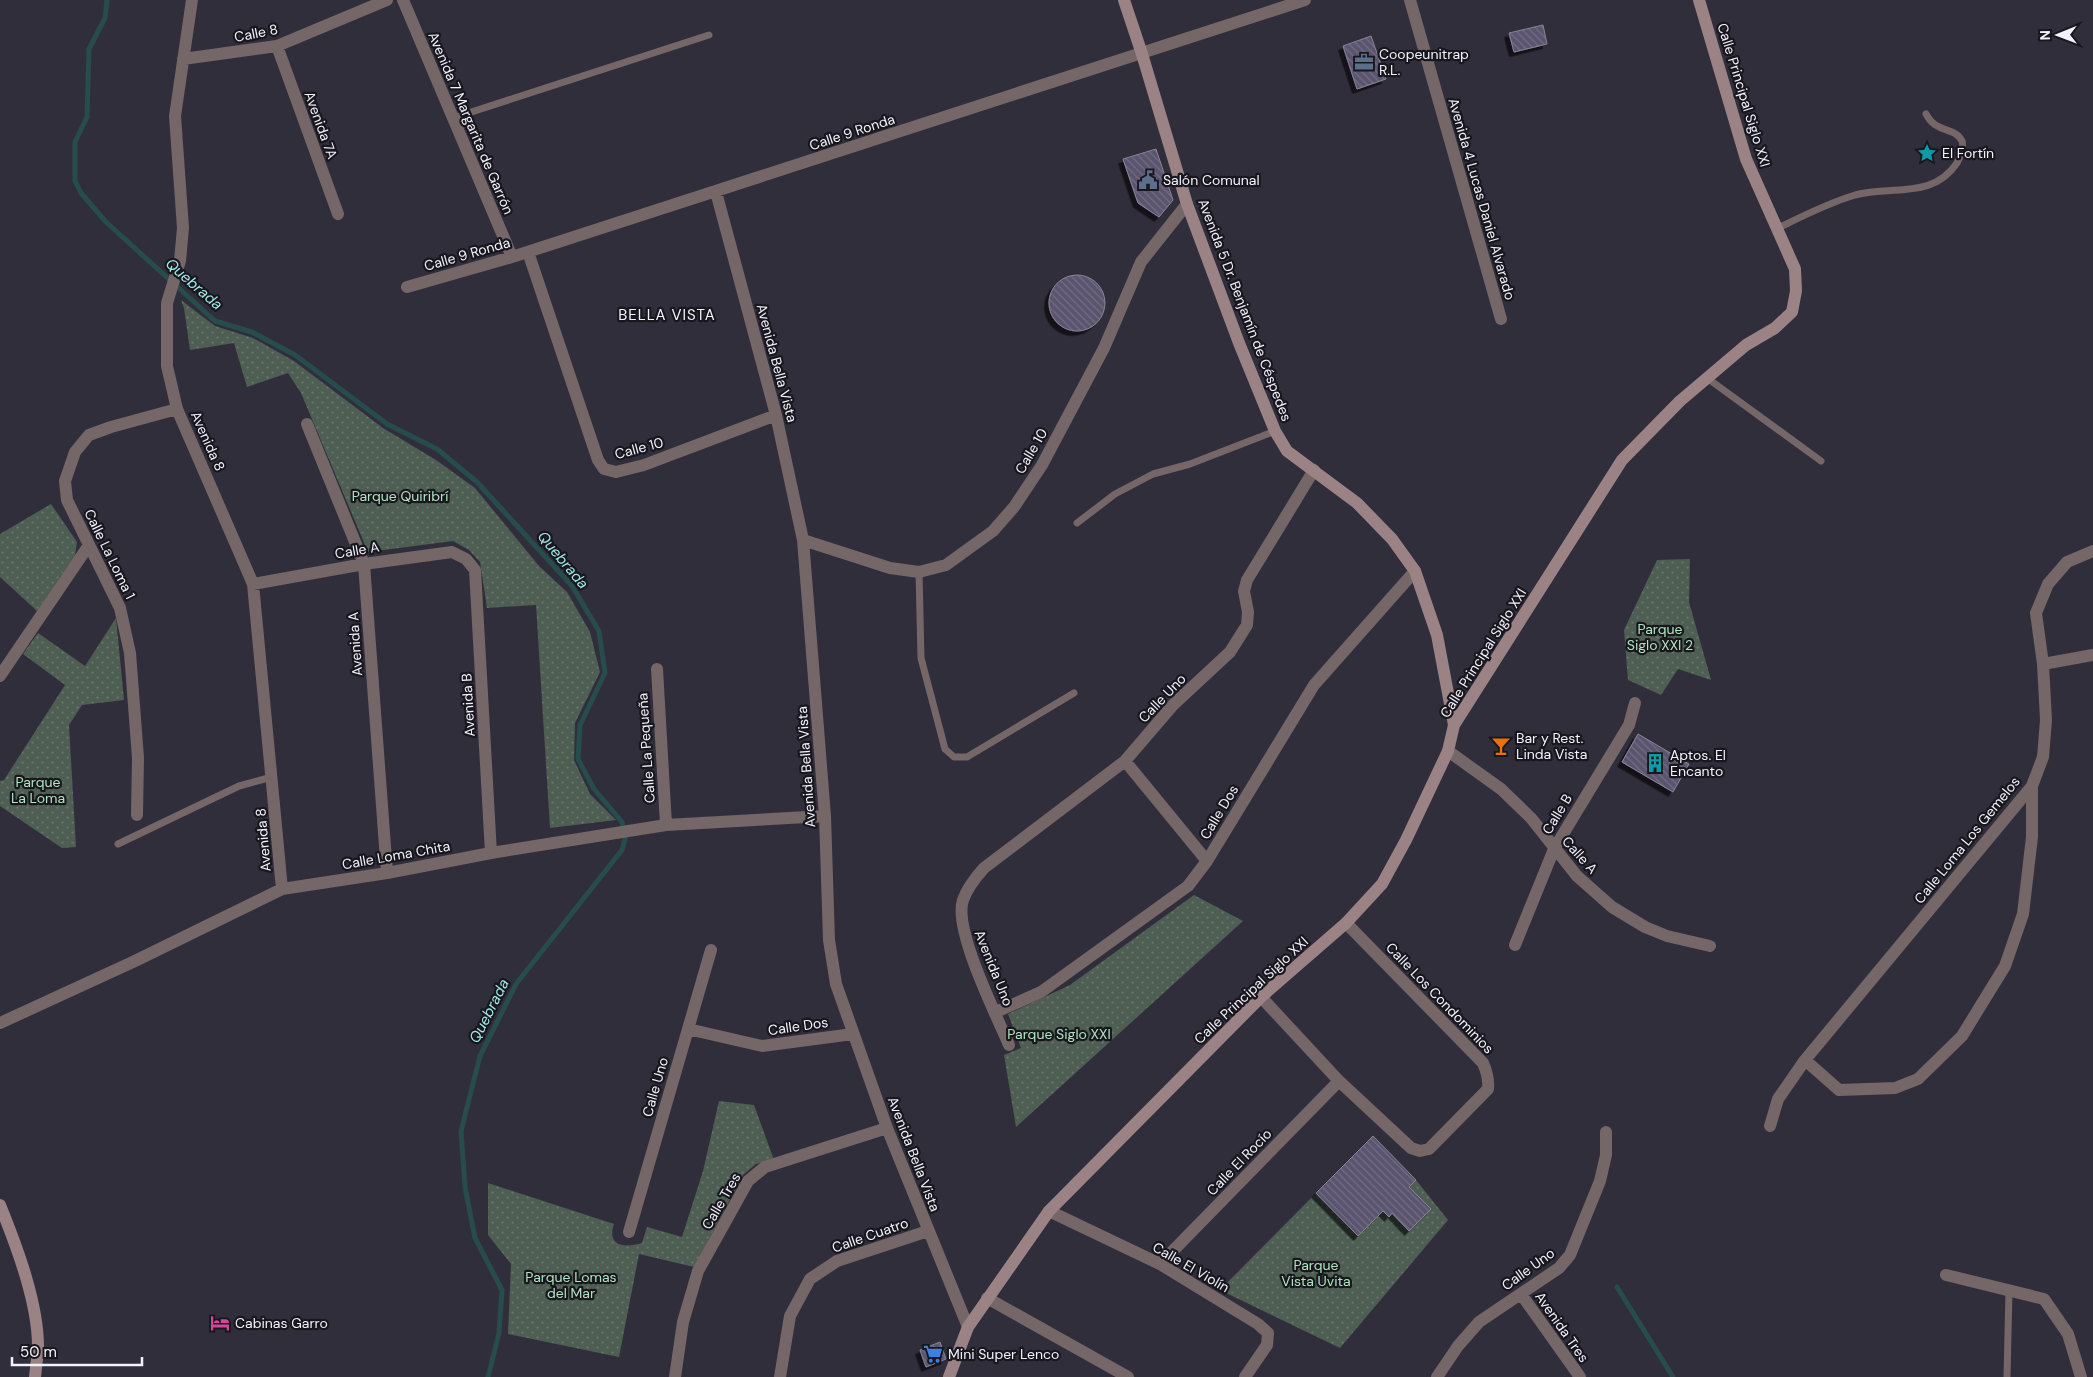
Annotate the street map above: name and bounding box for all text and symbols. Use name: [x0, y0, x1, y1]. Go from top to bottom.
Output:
north arrow: [2033, 10, 2083, 60]
street label: Calle 8: [233, 20, 279, 46]
street label: Calle Principal Siglo XXI: [1714, 21, 1774, 169]
street label: Avenida 7 Margarita de Garrón: [424, 29, 518, 217]
text: N: [2036, 30, 2054, 40]
place label: Coopeunitrap R.L.: [1379, 45, 1469, 79]
office icon: Coopeunitrap R.L.: [1353, 51, 1375, 73]
street label: Avenida 7A: [300, 89, 342, 161]
street label: Avenida 4 Lucas Daniel Alvarado: [1444, 96, 1520, 302]
street label: Calle 9 Ronda: [807, 110, 897, 154]
place icon: El Fortín: [1916, 142, 1938, 164]
place label: El Fortín: [1942, 144, 1994, 162]
public building icon: Salón Comunal: [1137, 169, 1159, 191]
place label: Salón Comunal: [1163, 171, 1260, 189]
street label: Avenida 5 Dr. Benjamín de Céspedes: [1194, 196, 1296, 424]
street label: Calle 9 Ronda: [422, 233, 512, 275]
water label: Quebrada: [161, 254, 227, 314]
street label: Avenida Bella Vista: [753, 302, 801, 424]
district label: BELLA VISTA: [618, 305, 716, 325]
street label: Avenida 8: [187, 408, 229, 474]
street label: Calle 10: [1011, 425, 1051, 477]
street label: Calle 10: [613, 433, 665, 463]
park label: Parque Quiribrí: [352, 487, 449, 505]
street label: Calle La Loma 1: [80, 506, 140, 602]
water label: Quebrada: [533, 527, 593, 593]
street label: Calle A: [333, 537, 381, 563]
street label: Calle Principal Siglo XXI: [1436, 585, 1530, 721]
street label: Avenida A: [344, 611, 366, 677]
park label: Parque Siglo XXI 2: [1627, 620, 1693, 654]
street label: Calle Uno: [1134, 670, 1190, 726]
street label: Avenida B: [457, 673, 479, 737]
street label: Calle La Pequeña: [633, 692, 659, 804]
street label: Avenida Bella Vista: [793, 706, 819, 828]
place label: Bar y Rest. Linda Vista: [1516, 729, 1587, 763]
bar icon: Bar y Rest. Linda Vista: [1490, 735, 1512, 757]
place label: Aptos. El Encanto: [1670, 746, 1726, 780]
building icon: Aptos. El Encanto: [1644, 752, 1666, 774]
park label: Parque La Loma: [11, 773, 65, 807]
street label: Calle Loma Los Gemelos: [1910, 773, 2024, 907]
street label: Calle Dos: [1196, 781, 1242, 843]
street label: Calle B: [1538, 790, 1576, 838]
street label: Avenida 8: [251, 808, 275, 872]
street label: Calle A: [1558, 832, 1602, 878]
street label: Calle Loma Chita: [341, 837, 451, 873]
street label: Avenida Uno: [971, 927, 1017, 1009]
street label: Calle Principal Siglo XXI: [1190, 932, 1312, 1048]
street label: Calle Los Condominios: [1382, 939, 1498, 1057]
water label: Quebrada: [464, 975, 514, 1047]
street label: Calle Dos: [767, 1013, 829, 1039]
park label: Parque Siglo XXI: [1007, 1025, 1111, 1043]
street label: Calle Uno: [638, 1055, 672, 1119]
street label: Avenida Bella Vista: [884, 1094, 944, 1214]
street label: Calle El Rocío: [1203, 1125, 1275, 1199]
street label: Calle Tres: [698, 1169, 744, 1233]
street label: Calle Cuatro: [829, 1214, 911, 1256]
street label: Calle El Violín: [1149, 1238, 1233, 1296]
street label: Calle Uno: [1498, 1244, 1558, 1294]
park label: Parque Vista Uvita: [1281, 1256, 1351, 1290]
park label: Parque Lomas del Mar: [525, 1268, 617, 1302]
street label: Avenida Tres: [1531, 1288, 1593, 1366]
hotel icon: Cabinas Garro: [209, 1312, 231, 1334]
place label: Cabinas Garro: [235, 1314, 328, 1332]
scale bar: [12, 1334, 142, 1366]
text: 50 m: [20, 1342, 57, 1362]
supermarket icon: Mini Super Lenco: [922, 1343, 944, 1365]
place label: Mini Super Lenco: [948, 1345, 1059, 1363]

